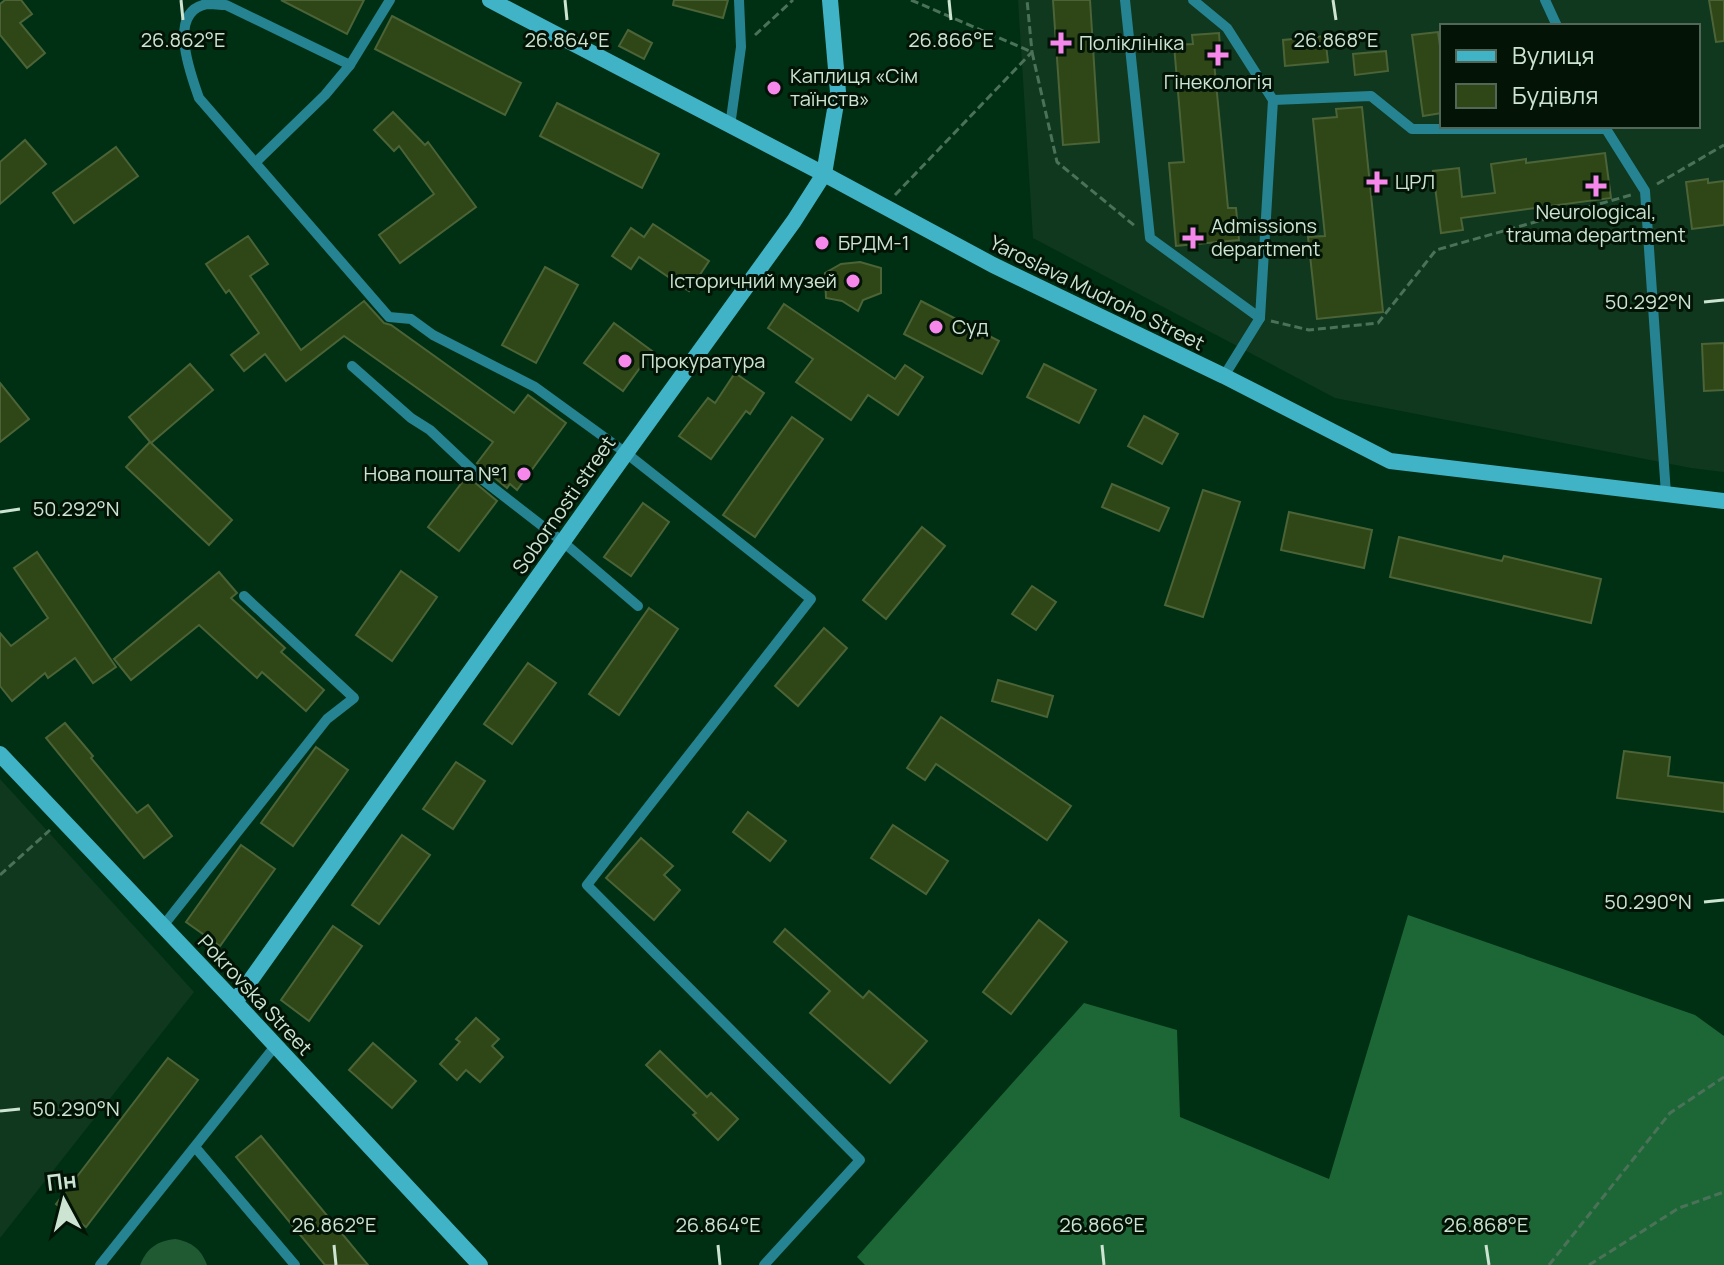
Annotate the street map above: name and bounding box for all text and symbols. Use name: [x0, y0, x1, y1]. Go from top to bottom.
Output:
legend: [1440, 24, 1700, 128]
text: 26.862°E: [141, 26, 225, 53]
text: 26.864°E: [524, 26, 610, 53]
text: 26.866°E: [908, 26, 994, 53]
text: 26.868°E: [1294, 26, 1378, 53]
place label: Поліклініка: [1079, 29, 1184, 56]
marker: Поліклініка: [1050, 32, 1072, 54]
text: Вулиця: [1512, 38, 1594, 71]
marker: Гінекологія: [1207, 44, 1229, 66]
place label: Каплиця «Сім таїнств»: [790, 62, 918, 112]
place label: Гінекологія: [1164, 68, 1272, 95]
text: Будівля: [1512, 78, 1599, 111]
marker: Каплиця «Сім таїнств»: [765, 79, 783, 97]
place label: ЦРЛ: [1395, 168, 1435, 195]
marker: ЦРЛ: [1366, 171, 1388, 193]
marker: Neurological, trauma department: [1585, 175, 1607, 197]
place label: Neurological, trauma department: [1506, 198, 1686, 248]
place label: Admissions department: [1211, 212, 1321, 262]
marker: Admissions department: [1182, 227, 1204, 249]
place label: БРДМ-1: [838, 229, 910, 256]
street label: Yaroslava Mudroho Street: [985, 229, 1209, 356]
marker: БРДМ-1: [813, 234, 831, 252]
place label: Історичний музей: [670, 267, 837, 294]
marker: Історичний музей: [844, 272, 862, 290]
text: 50.292°N: [1605, 288, 1691, 315]
place label: Суд: [952, 313, 988, 340]
marker: Суд: [927, 318, 945, 336]
place label: Прокуратура: [641, 347, 765, 374]
marker: Прокуратура: [616, 352, 634, 370]
street label: Sobornosti street: [506, 430, 621, 579]
place label: Нова пошта №1: [364, 460, 508, 487]
marker: Нова пошта №1: [515, 465, 533, 483]
text: 50.292°N: [33, 495, 119, 522]
text: 50.290°N: [1604, 888, 1692, 915]
street label: Pokrovska Street: [192, 928, 319, 1061]
text: 50.290°N: [32, 1095, 120, 1122]
north arrow: [24, 1161, 104, 1241]
text: Пн: [45, 1164, 78, 1198]
text: 26.862°E: [292, 1211, 376, 1238]
text: 26.864°E: [675, 1211, 761, 1238]
text: 26.866°E: [1059, 1211, 1145, 1238]
text: 26.868°E: [1444, 1211, 1528, 1238]

